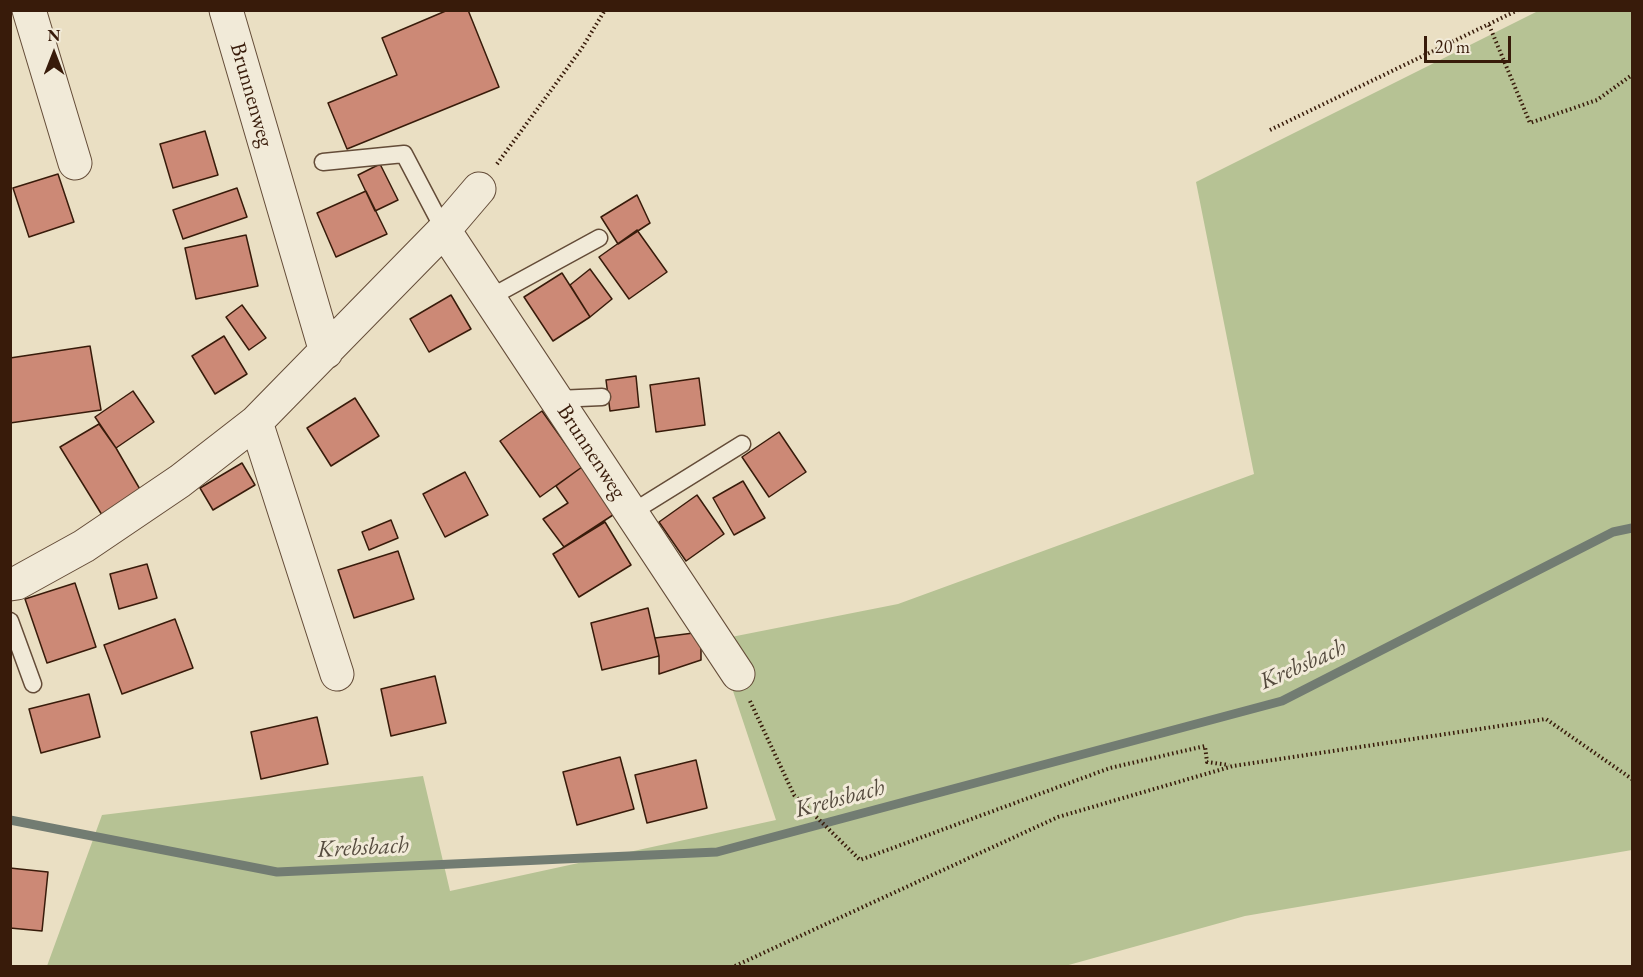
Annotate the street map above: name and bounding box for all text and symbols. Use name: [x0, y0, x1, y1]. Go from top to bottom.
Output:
north arrow: [24, 24, 84, 84]
scale bar: [1427, 24, 1514, 62]
text: N: [48, 25, 60, 46]
text: 20 m: [1435, 35, 1470, 58]
street label: Brunnenweg: [224, 40, 278, 150]
street label: Brunnenweg: [551, 400, 631, 504]
water label: Krebsbach: [1255, 633, 1351, 697]
water label: Krebsbach: [792, 773, 888, 825]
water label: Krebsbach: [316, 831, 410, 865]

